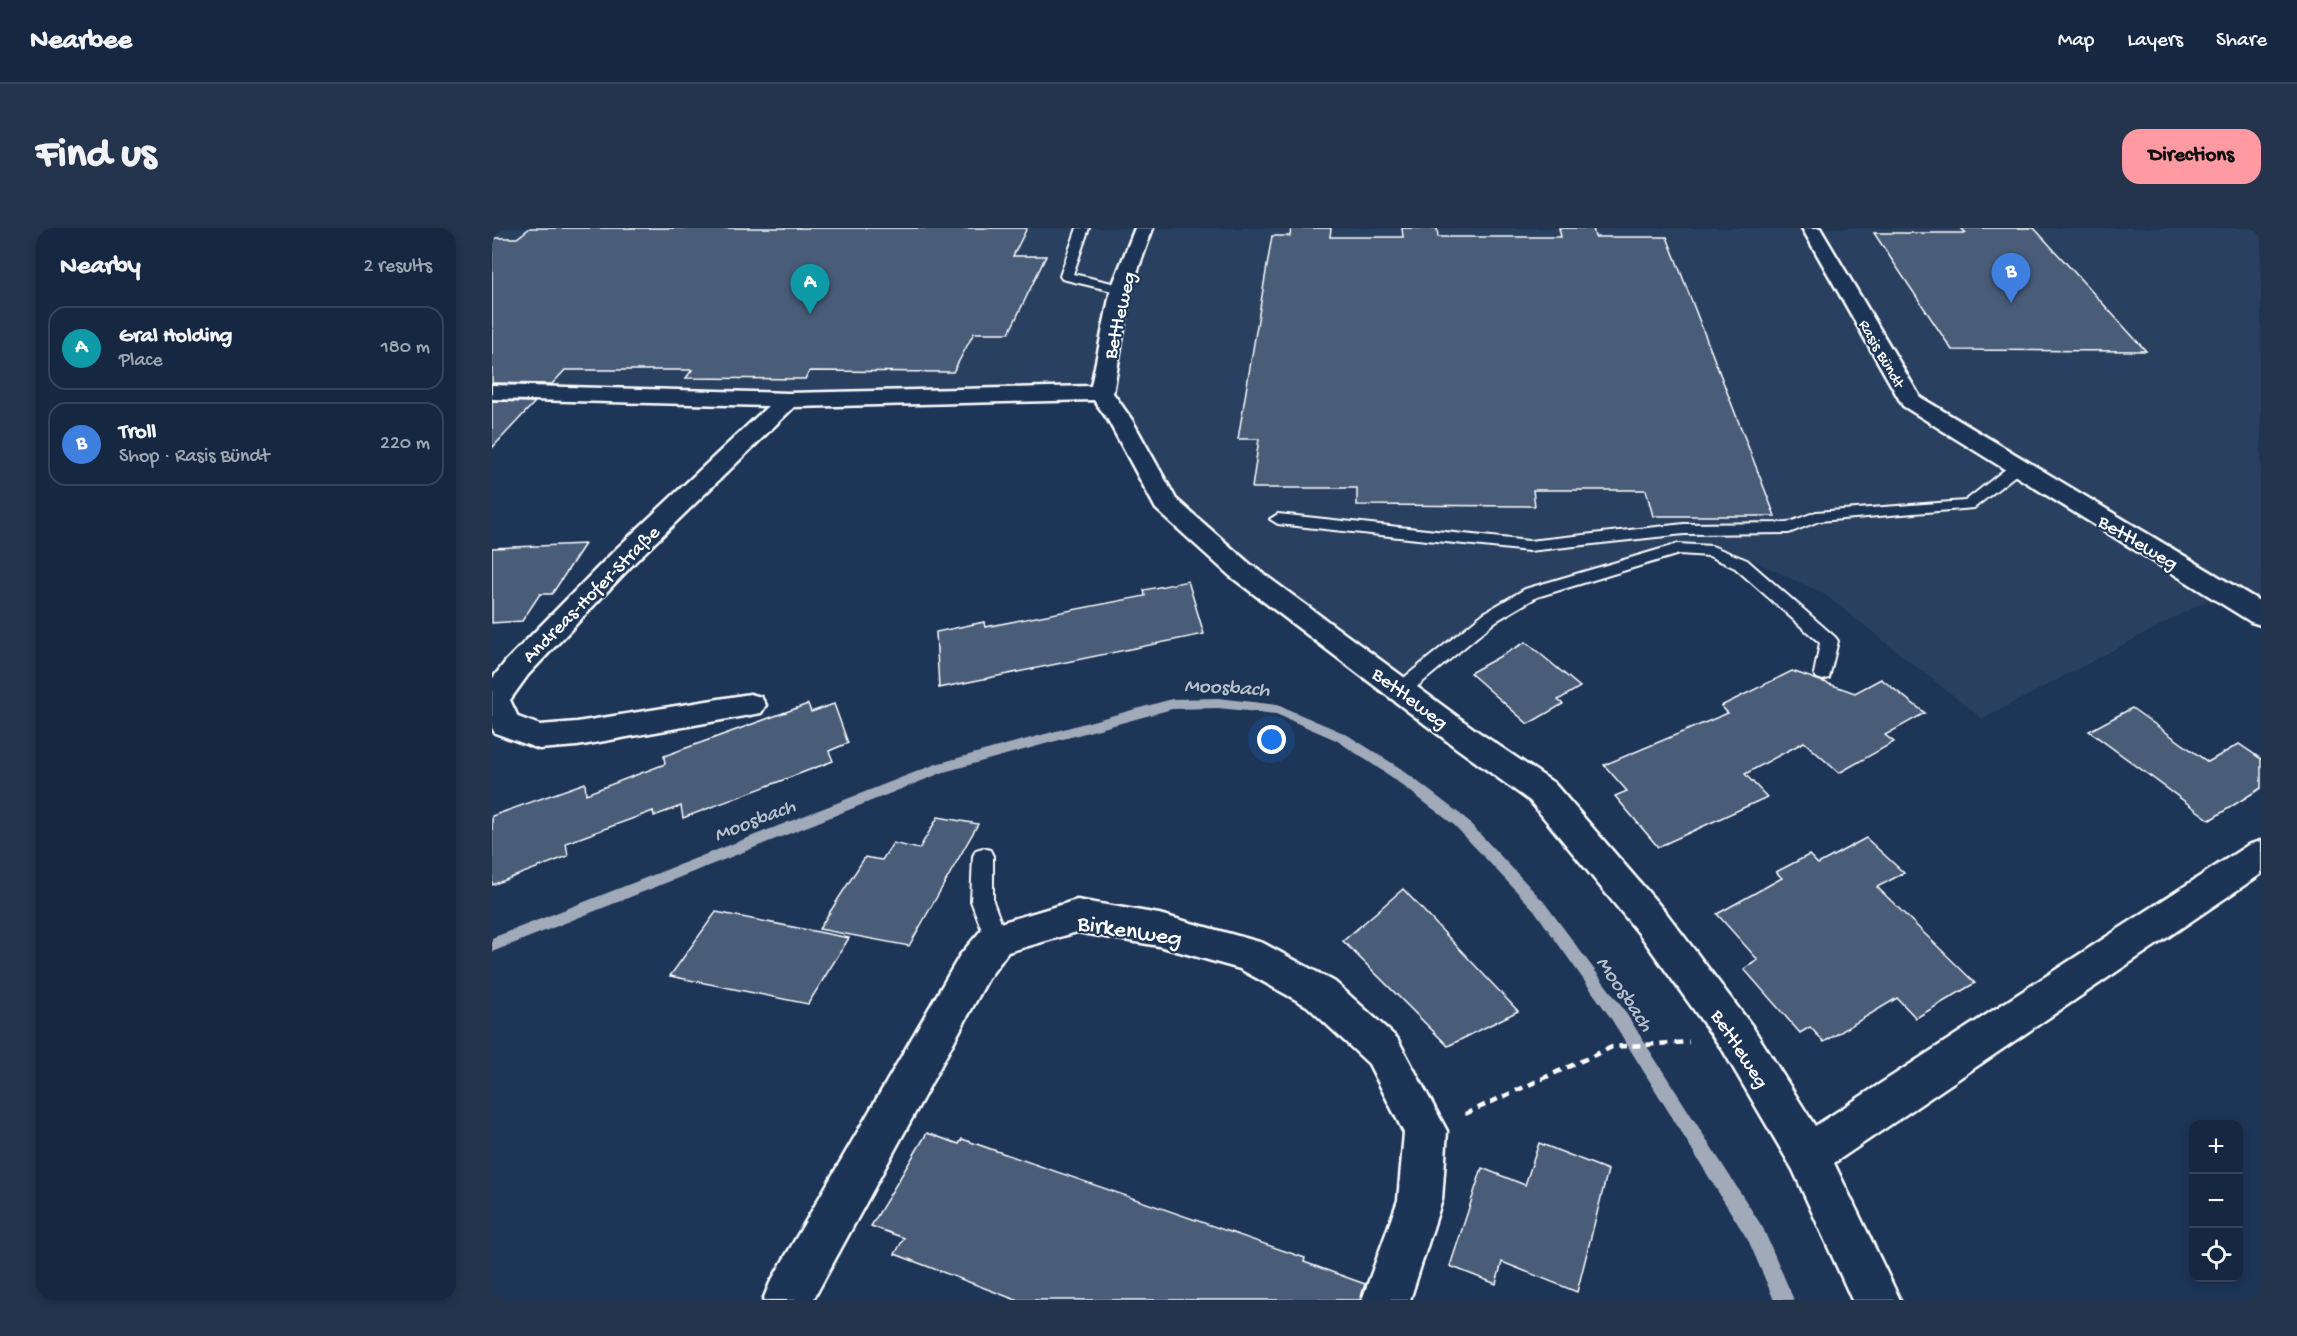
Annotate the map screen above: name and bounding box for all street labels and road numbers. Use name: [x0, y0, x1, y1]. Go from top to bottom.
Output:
street label: Bettleweg: [1100, 270, 1143, 363]
street label: Rasis Bündt: [1853, 317, 1908, 393]
street label: Bettleweg: [2092, 511, 2181, 577]
street label: Andreas-Hofer-Straße: [519, 522, 666, 669]
street label: Bettleweg: [1366, 663, 1451, 736]
street label: Birkenweg: [1074, 910, 1184, 955]
street label: Bettleweg: [1704, 1006, 1772, 1093]

